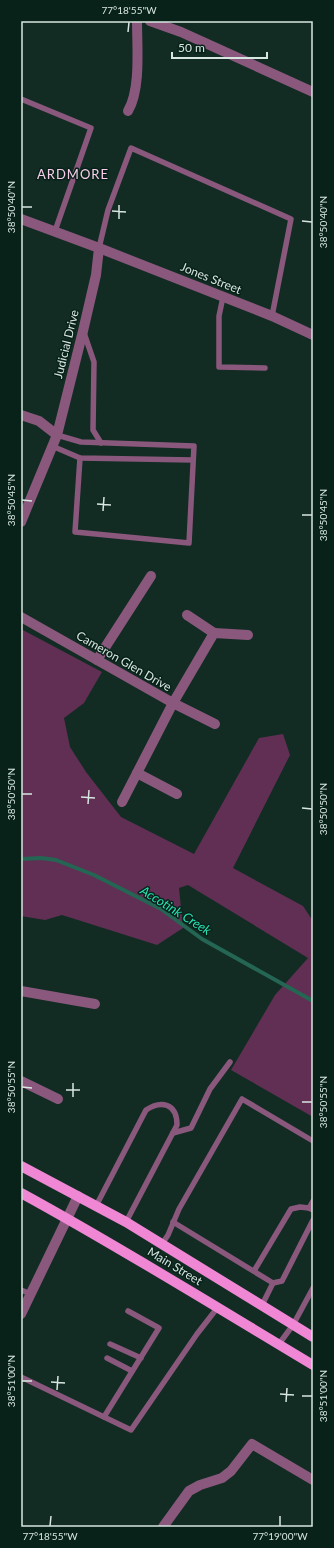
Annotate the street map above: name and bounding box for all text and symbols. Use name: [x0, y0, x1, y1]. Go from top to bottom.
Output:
text: 77°18'55"W: [101, 4, 157, 16]
scale bar: [172, 34, 267, 60]
text: 50 m: [178, 40, 205, 55]
district label: ARDMORE: [37, 166, 109, 182]
text: 38°50'40"N: [5, 181, 17, 233]
text: 38°50'40"N: [317, 196, 329, 248]
street label: Jones Street: [178, 259, 244, 297]
street label: Judicial Drive: [50, 308, 82, 380]
text: 38°50'45"N: [5, 474, 17, 526]
text: 38°50'45"N: [317, 489, 329, 541]
street label: Cameron Glen Drive: [74, 628, 174, 694]
text: 38°50'50"N: [5, 768, 17, 820]
text: 38°50'50"N: [317, 783, 329, 835]
water label: Accotink Creek: [137, 881, 215, 939]
text: 38°50'55"N: [5, 1061, 17, 1113]
text: 38°50'55"N: [317, 1076, 329, 1128]
street label: Main Street: [145, 1244, 206, 1289]
text: 38°51'00"N: [5, 1355, 17, 1407]
text: 38°51'00"N: [317, 1370, 329, 1422]
text: 77°18'55"W: [22, 1530, 78, 1542]
text: 77°19'00"W: [252, 1530, 308, 1542]

